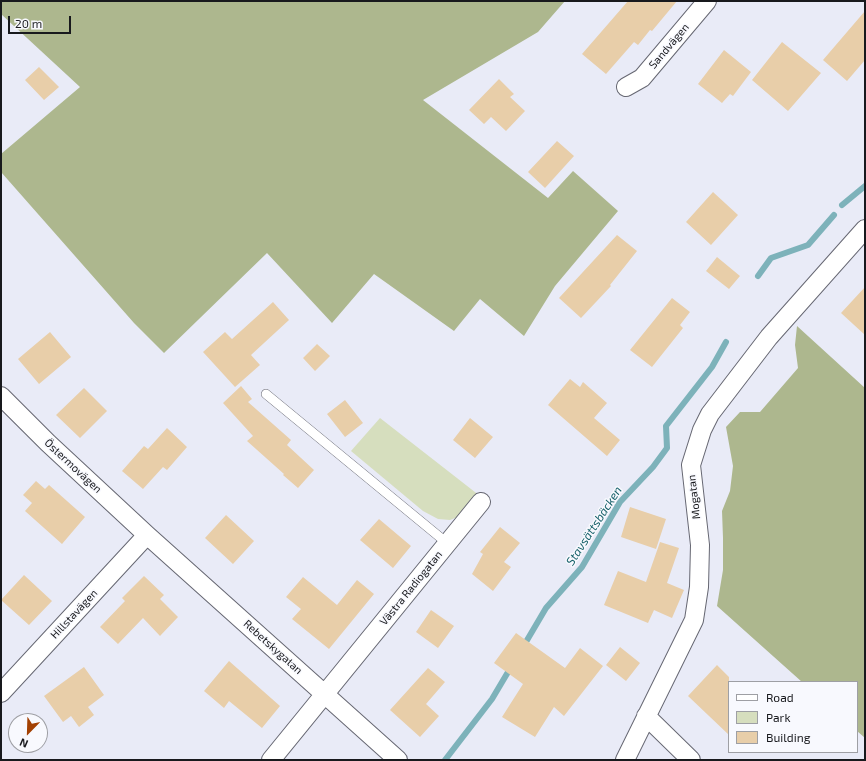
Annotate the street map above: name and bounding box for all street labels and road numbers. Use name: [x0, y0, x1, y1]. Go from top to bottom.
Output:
street label: Sandvägen: [646, 21, 692, 71]
street label: Östermovägen: [42, 436, 104, 496]
street label: Mogatan: [685, 474, 703, 520]
street label: Västra Radiogatan: [377, 548, 445, 628]
street label: Hillstavägen: [48, 587, 100, 641]
street label: Rebetskygatan: [241, 617, 305, 677]

